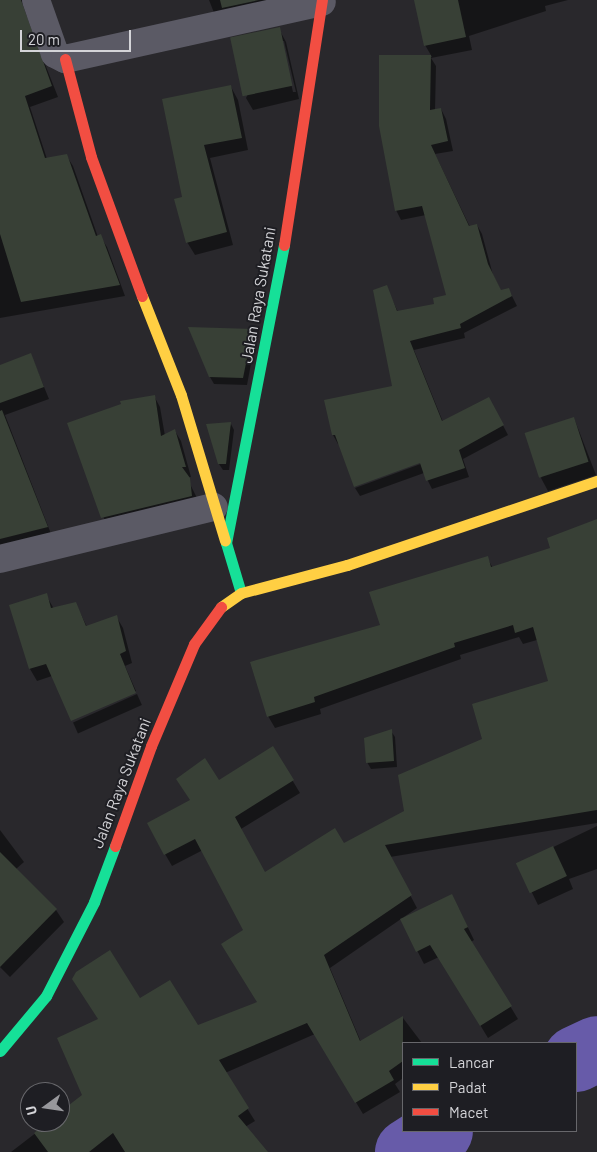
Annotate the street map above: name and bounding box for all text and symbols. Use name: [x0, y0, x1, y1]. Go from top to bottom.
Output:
scale bar: [22, 20, 134, 52]
text: 20 m: [28, 30, 60, 48]
street label: Jalan Raya Sukatani: [237, 225, 279, 365]
street label: Jalan Raya Sukatani: [87, 715, 155, 851]
legend: [402, 1042, 577, 1132]
text: Lancar: [449, 1053, 494, 1071]
text: Padat: [449, 1078, 487, 1096]
north arrow: [20, 1082, 70, 1132]
text: Macet: [449, 1103, 489, 1121]
text: U: [22, 1104, 40, 1117]

